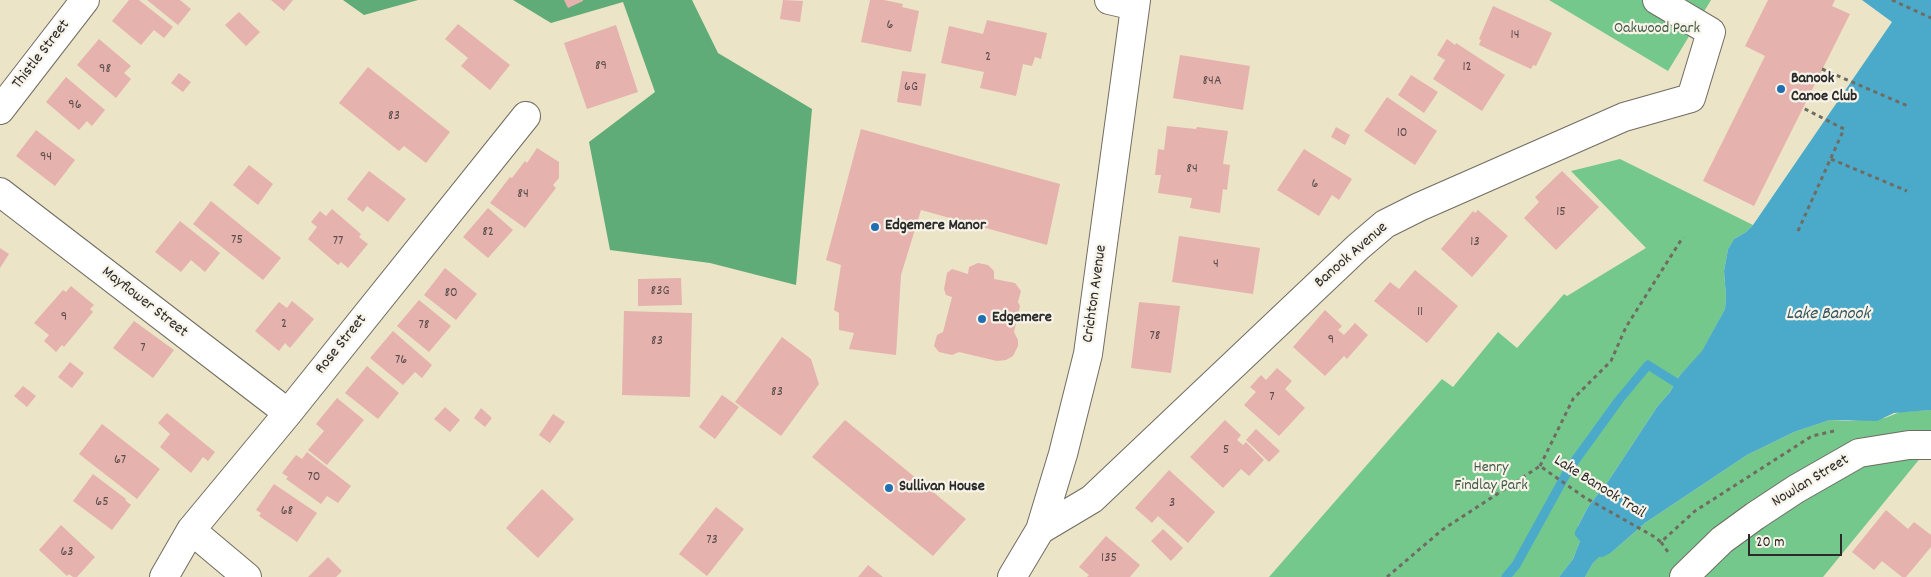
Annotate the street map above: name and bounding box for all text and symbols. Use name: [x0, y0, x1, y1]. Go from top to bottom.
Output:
street label: Thistle Street: [9, 17, 75, 93]
house number: 6: [887, 18, 893, 34]
park label: Oakwood Park: [1614, 20, 1700, 40]
house number: 14: [1511, 28, 1519, 44]
house number: 2: [985, 50, 991, 66]
house number: 89: [595, 59, 607, 75]
house number: 12: [1462, 60, 1472, 76]
house number: 98: [99, 62, 111, 78]
place label: Banook Canoe Club: [1791, 70, 1857, 108]
house number: 84A: [1202, 74, 1222, 90]
house number: 6G: [904, 80, 918, 96]
marker: Banook Canoe Club: [1775, 83, 1787, 95]
house number: 96: [68, 98, 82, 114]
house number: 83: [388, 109, 400, 125]
house number: 10: [1397, 126, 1407, 142]
house number: 94: [40, 150, 52, 166]
house number: 84: [1186, 162, 1198, 178]
house number: 6: [1312, 177, 1318, 193]
house number: 84: [517, 187, 529, 203]
house number: 15: [1556, 205, 1566, 221]
place label: Edgemere Manor: [885, 217, 986, 237]
street label: Banook Avenue: [1311, 219, 1393, 293]
marker: Edgemere Manor: [869, 221, 881, 233]
house number: 82: [482, 225, 494, 241]
house number: 75: [231, 233, 243, 249]
house number: 77: [333, 234, 343, 250]
house number: 13: [1470, 235, 1480, 251]
street label: Crichton Avenue: [1080, 244, 1112, 344]
house number: 4: [1213, 257, 1219, 273]
street label: Mayflower Street: [97, 263, 191, 343]
house number: 83G: [651, 284, 669, 300]
house number: 80: [444, 286, 458, 302]
house number: 11: [1417, 305, 1423, 321]
water label: Lake Banook: [1786, 305, 1870, 327]
place label: Edgemere: [992, 309, 1052, 329]
house number: 9: [61, 310, 67, 326]
street label: Rose Street: [312, 311, 372, 379]
marker: Edgemere: [976, 313, 988, 325]
house number: 2: [281, 317, 287, 333]
house number: 78: [419, 318, 429, 334]
house number: 78: [1150, 329, 1160, 345]
house number: 9: [1328, 333, 1334, 349]
house number: 83: [651, 334, 663, 350]
house number: 7: [140, 341, 146, 357]
house number: 76: [395, 353, 407, 369]
house number: 83: [771, 385, 783, 401]
house number: 7: [1269, 390, 1275, 406]
house number: 5: [1223, 443, 1229, 459]
street label: Nowlan Street: [1769, 451, 1853, 513]
street label: Lake Banook Trail: [1549, 452, 1649, 524]
house number: 67: [114, 453, 126, 469]
park label: Henry Findlay Park: [1454, 459, 1528, 497]
house number: 70: [308, 470, 320, 486]
place label: Sullivan House: [899, 478, 985, 498]
marker: Sullivan House: [883, 482, 895, 494]
house number: 65: [95, 495, 109, 511]
house number: 3: [1169, 496, 1175, 512]
house number: 68: [281, 504, 293, 520]
scale bar: [1751, 524, 1845, 556]
text: 20 m: [1756, 532, 1784, 554]
house number: 73: [706, 533, 718, 549]
house number: 63: [60, 545, 74, 561]
house number: 135: [1101, 551, 1117, 567]

